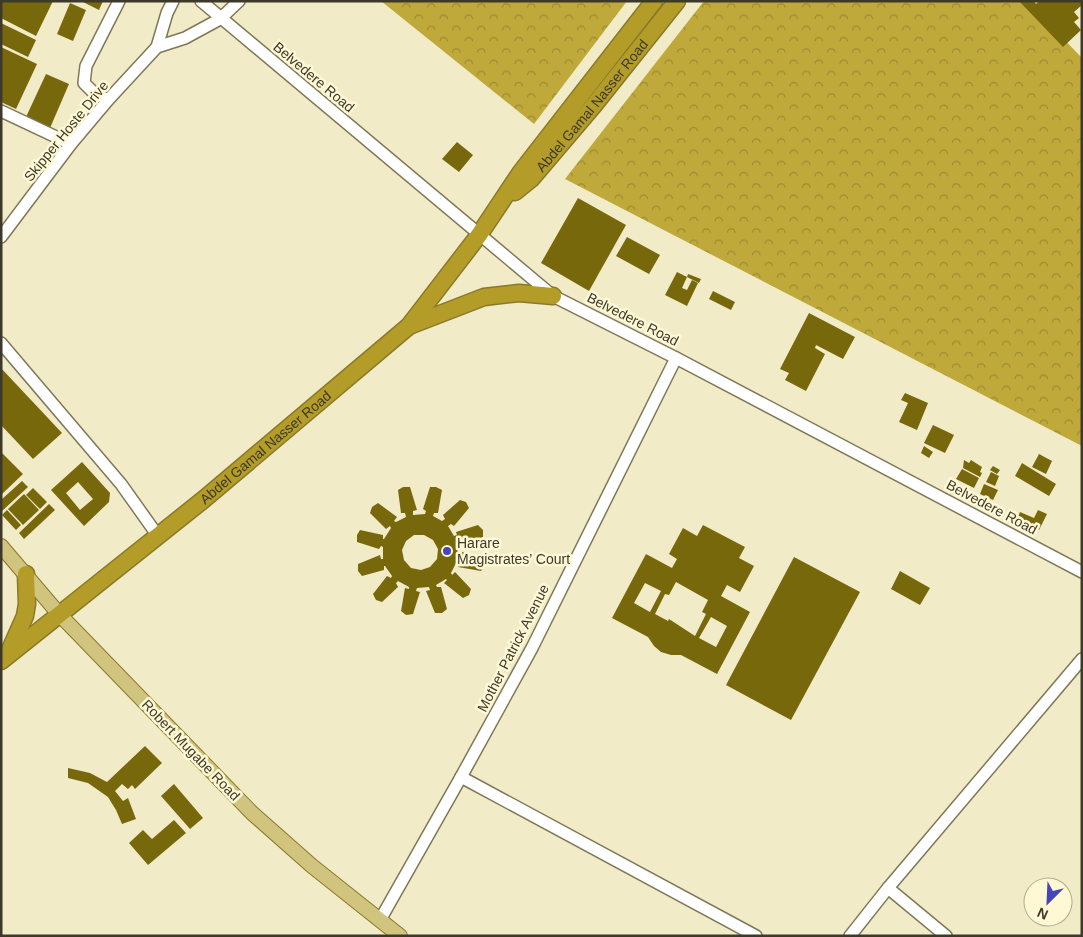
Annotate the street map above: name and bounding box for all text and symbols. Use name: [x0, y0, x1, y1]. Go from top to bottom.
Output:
street label: Abdel Gamal Nasser Road: [533, 36, 651, 175]
street label: Belvedere Road: [270, 39, 358, 115]
street label: Skipper Hoste Drive: [21, 77, 112, 184]
street label: Belvedere Road: [585, 289, 681, 349]
street label: Abdel Gamal Nasser Road: [197, 387, 334, 507]
street label: Belvedere Road: [944, 476, 1040, 538]
place label: Harare Magistrates’ Court: [457, 535, 570, 567]
marker: Harare Magistrates’ Court: [441, 545, 453, 557]
street label: Mother Patrick Avenue: [474, 582, 552, 714]
street label: Robert Mugabe Road: [139, 696, 243, 804]
north arrow: [1023, 877, 1073, 927]
text: N: [1035, 905, 1051, 923]

